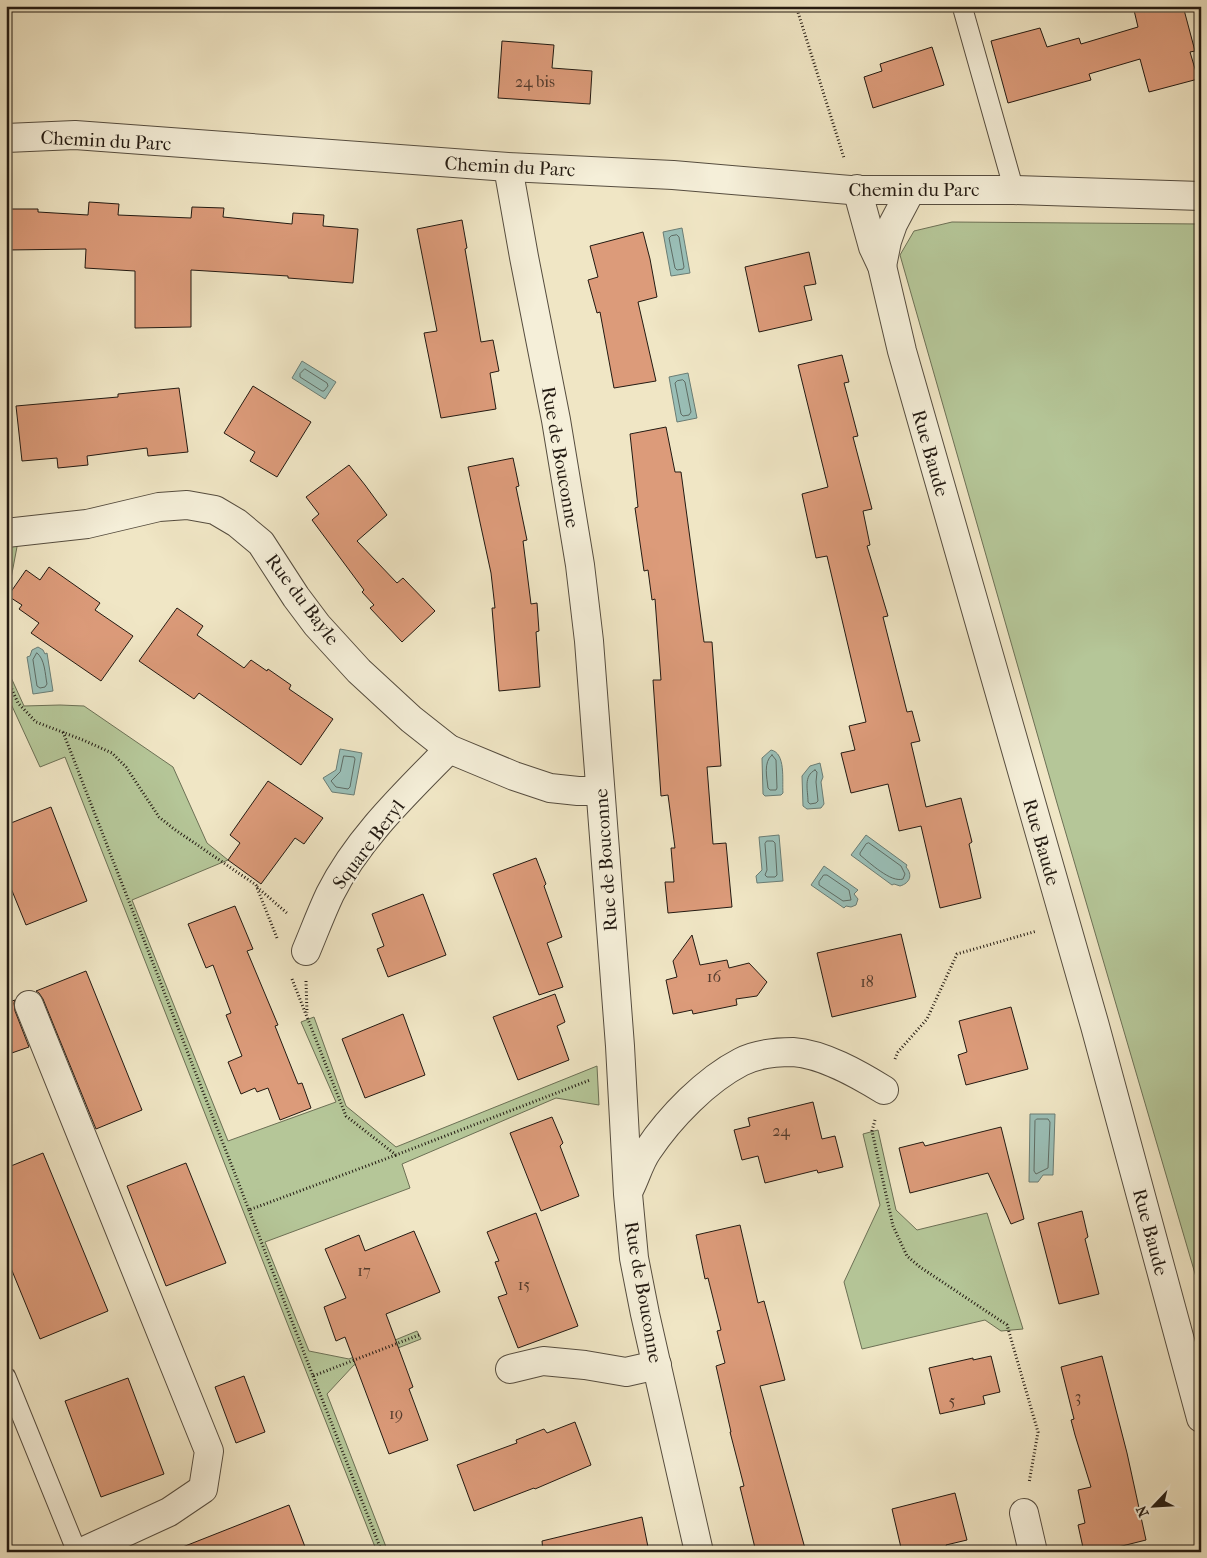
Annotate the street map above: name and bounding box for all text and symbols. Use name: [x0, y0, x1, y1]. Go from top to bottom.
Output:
house number: 24 bis: [515, 72, 555, 91]
street label: Chemin du Parc: [40, 127, 172, 155]
street label: Chemin du Parc: [444, 153, 576, 181]
street label: Chemin du Parc: [849, 179, 979, 201]
street label: Rue de Bouconne: [537, 385, 583, 530]
street label: Rue Baude: [907, 407, 953, 499]
street label: Rue du Bayle: [261, 550, 344, 649]
street label: Rue de Bouconne: [590, 788, 622, 932]
street label: Square Beryl: [328, 796, 409, 893]
street label: Rue Baude: [1018, 796, 1064, 888]
house number: 16: [707, 967, 721, 986]
house number: 18: [860, 972, 874, 991]
house number: 24: [772, 1121, 790, 1140]
street label: Rue Baude: [1128, 1186, 1172, 1278]
street label: Rue de Bouconne: [620, 1220, 666, 1365]
house number: 17: [357, 1261, 371, 1280]
house number: 15: [518, 1275, 530, 1294]
house number: 3: [1075, 1387, 1081, 1406]
house number: 5: [949, 1391, 956, 1410]
house number: 19: [389, 1404, 403, 1423]
north arrow: [1130, 1480, 1180, 1530]
text: N: [1133, 1503, 1153, 1520]

